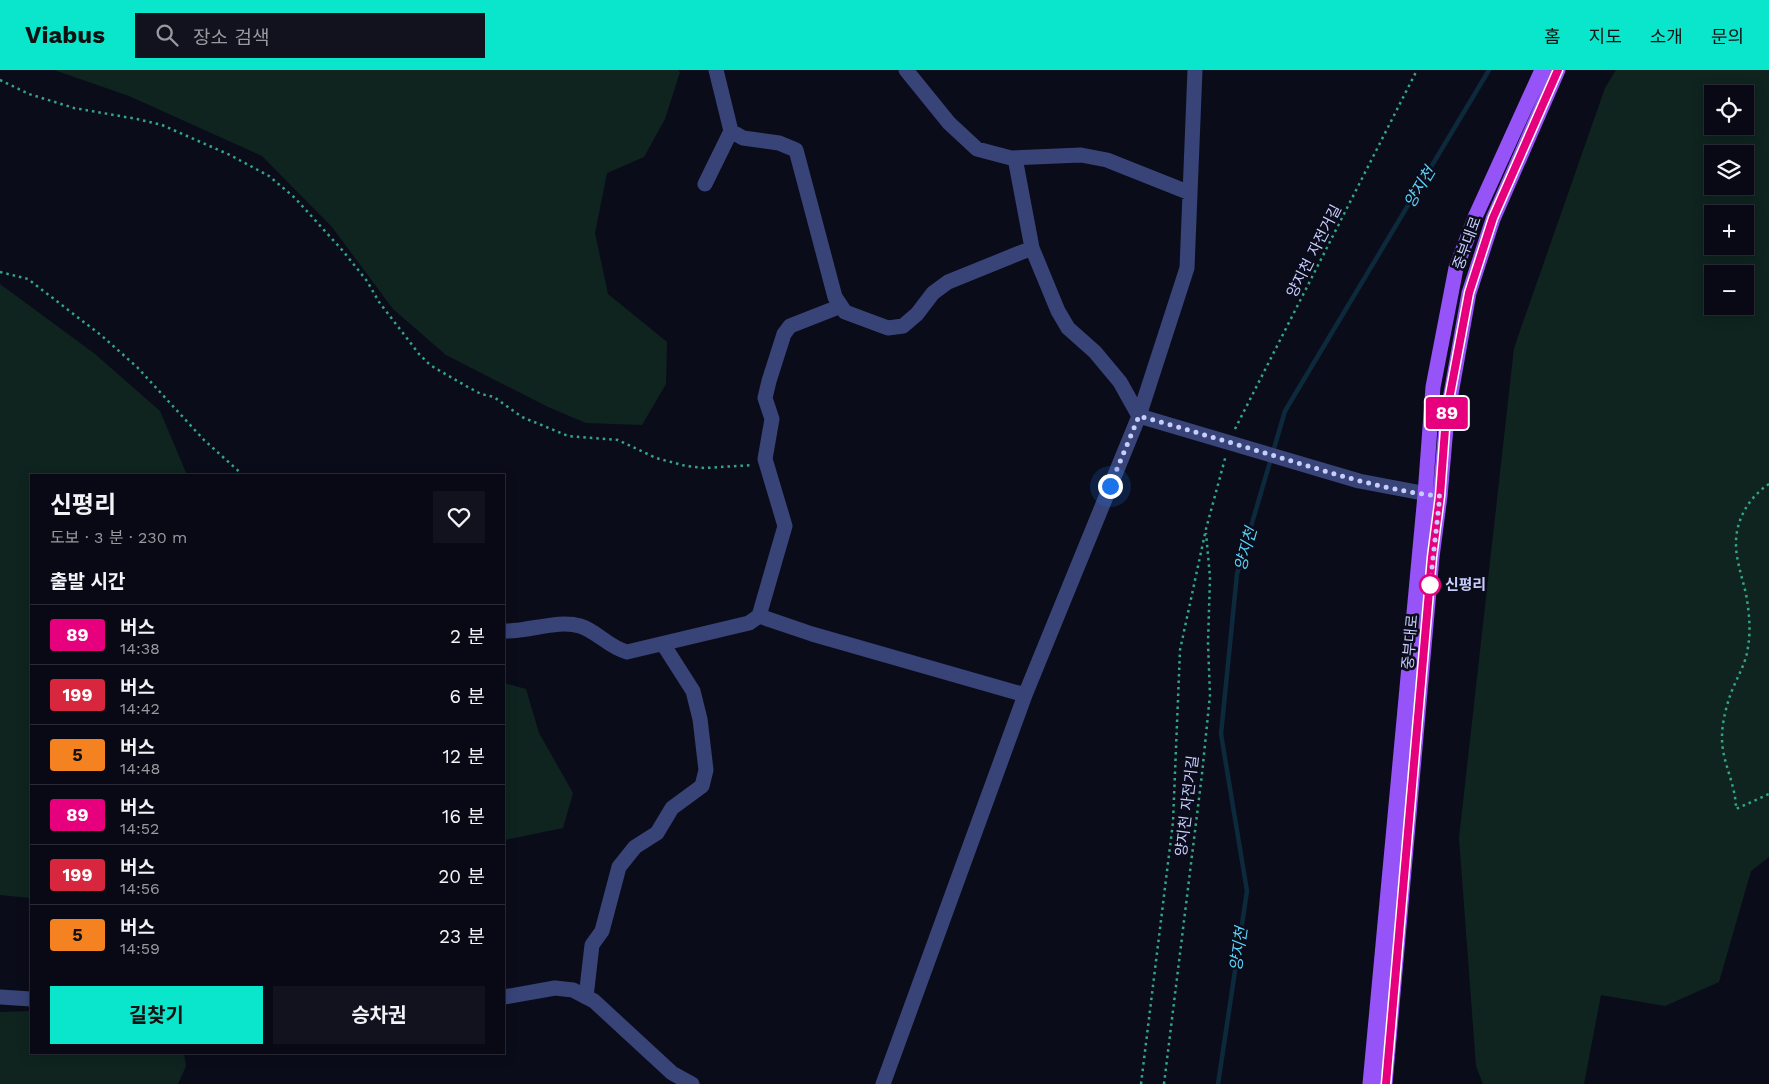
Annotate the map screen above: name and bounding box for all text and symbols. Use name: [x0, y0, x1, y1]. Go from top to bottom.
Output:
search box: [135, 13, 485, 58]
text: Viabus: [25, 21, 105, 49]
icon: search: [153, 21, 181, 49]
text: 장소 검색: [193, 26, 269, 49]
text: 홈: [1544, 26, 1561, 47]
text: 지도: [1589, 26, 1622, 47]
text: 소개: [1650, 26, 1683, 47]
text: 문의: [1711, 26, 1744, 47]
map controls: [1704, 85, 1754, 315]
button: locate: [1704, 85, 1754, 135]
button: layers: [1704, 145, 1754, 195]
water label: 양지천: [1400, 161, 1440, 211]
street label: 양지천 자전거길: [1283, 202, 1345, 300]
button: +: [1704, 205, 1754, 255]
street label: 중부대로: [1449, 214, 1485, 272]
button: −: [1704, 265, 1754, 315]
line badge: 89: [1424, 397, 1470, 429]
text: 89: [1436, 402, 1458, 423]
your location: [1098, 474, 1123, 499]
text: 신평리: [50, 491, 116, 519]
button: heart: [433, 491, 485, 543]
water label: 양지천: [1230, 523, 1261, 573]
text: 도보 · 3 분 · 230 m: [50, 528, 187, 547]
text: 출발 시간: [50, 570, 125, 593]
marker: 신평리: [1419, 574, 1441, 596]
place label: 신평리: [1445, 576, 1486, 594]
street label: 중부대로: [1399, 614, 1421, 670]
text: 버스: [120, 616, 155, 639]
text: 89: [66, 624, 89, 645]
text: 2 분: [450, 625, 485, 648]
text: 14:38: [120, 639, 160, 658]
text: 버스: [120, 676, 155, 699]
text: 199: [63, 684, 92, 705]
text: 6 분: [449, 685, 485, 708]
text: 14:42: [120, 699, 160, 718]
text: 버스: [120, 736, 155, 759]
text: 5: [72, 744, 83, 765]
text: 12 분: [443, 745, 485, 768]
street label: 양지천 자전거길: [1172, 754, 1202, 858]
text: 14:48: [120, 759, 160, 778]
text: 버스: [120, 796, 155, 819]
text: 89: [66, 804, 89, 825]
text: 16 분: [442, 805, 485, 828]
text: 14:52: [120, 819, 159, 838]
text: 버스: [120, 856, 155, 879]
text: 199: [63, 864, 92, 885]
text: 20 분: [438, 865, 485, 888]
text: 14:56: [120, 879, 160, 898]
text: 버스: [120, 916, 155, 939]
text: 5: [72, 924, 83, 945]
water label: 양지천: [1226, 924, 1251, 972]
text: 23 분: [439, 925, 485, 948]
text: 14:59: [120, 939, 160, 958]
button: 길찾기: [50, 986, 263, 1044]
button: 승차권: [273, 986, 485, 1044]

